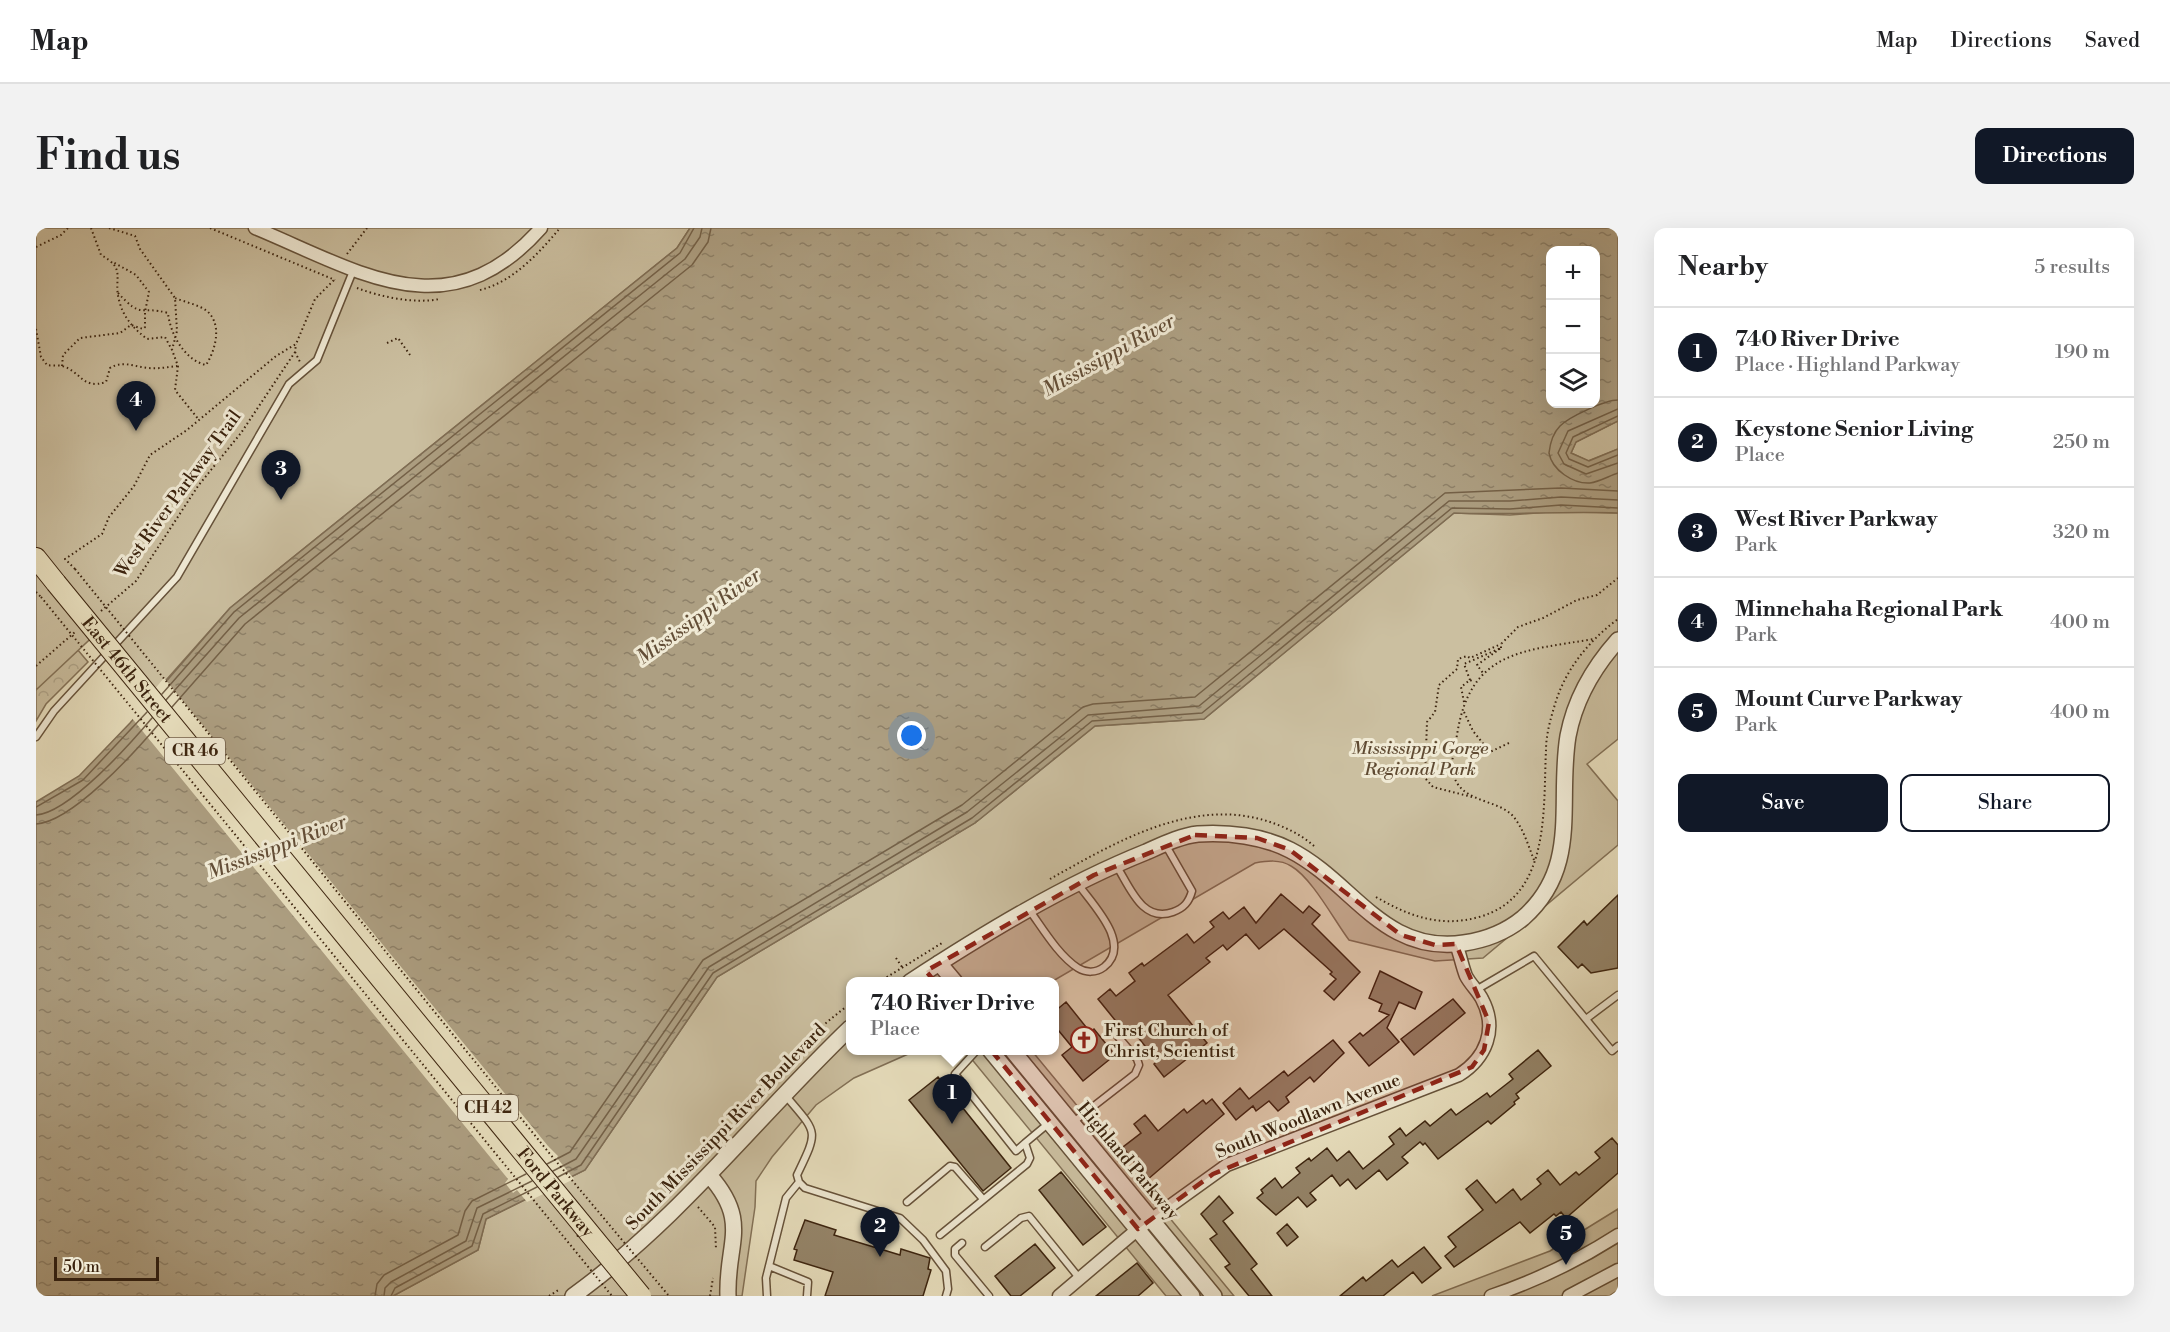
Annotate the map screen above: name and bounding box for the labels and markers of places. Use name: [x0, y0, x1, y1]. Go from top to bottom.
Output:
pin: 4: [116, 382, 156, 431]
pin: 3: [262, 450, 300, 500]
place label: First Church of Christ, Scientist: [1104, 1019, 1236, 1063]
church icon: First Church of Christ, Scientist: [1069, 1025, 1099, 1055]
pin: 1: [932, 1074, 972, 1124]
pin: 2: [860, 1208, 900, 1257]
pin: 5: [1546, 1216, 1586, 1265]

